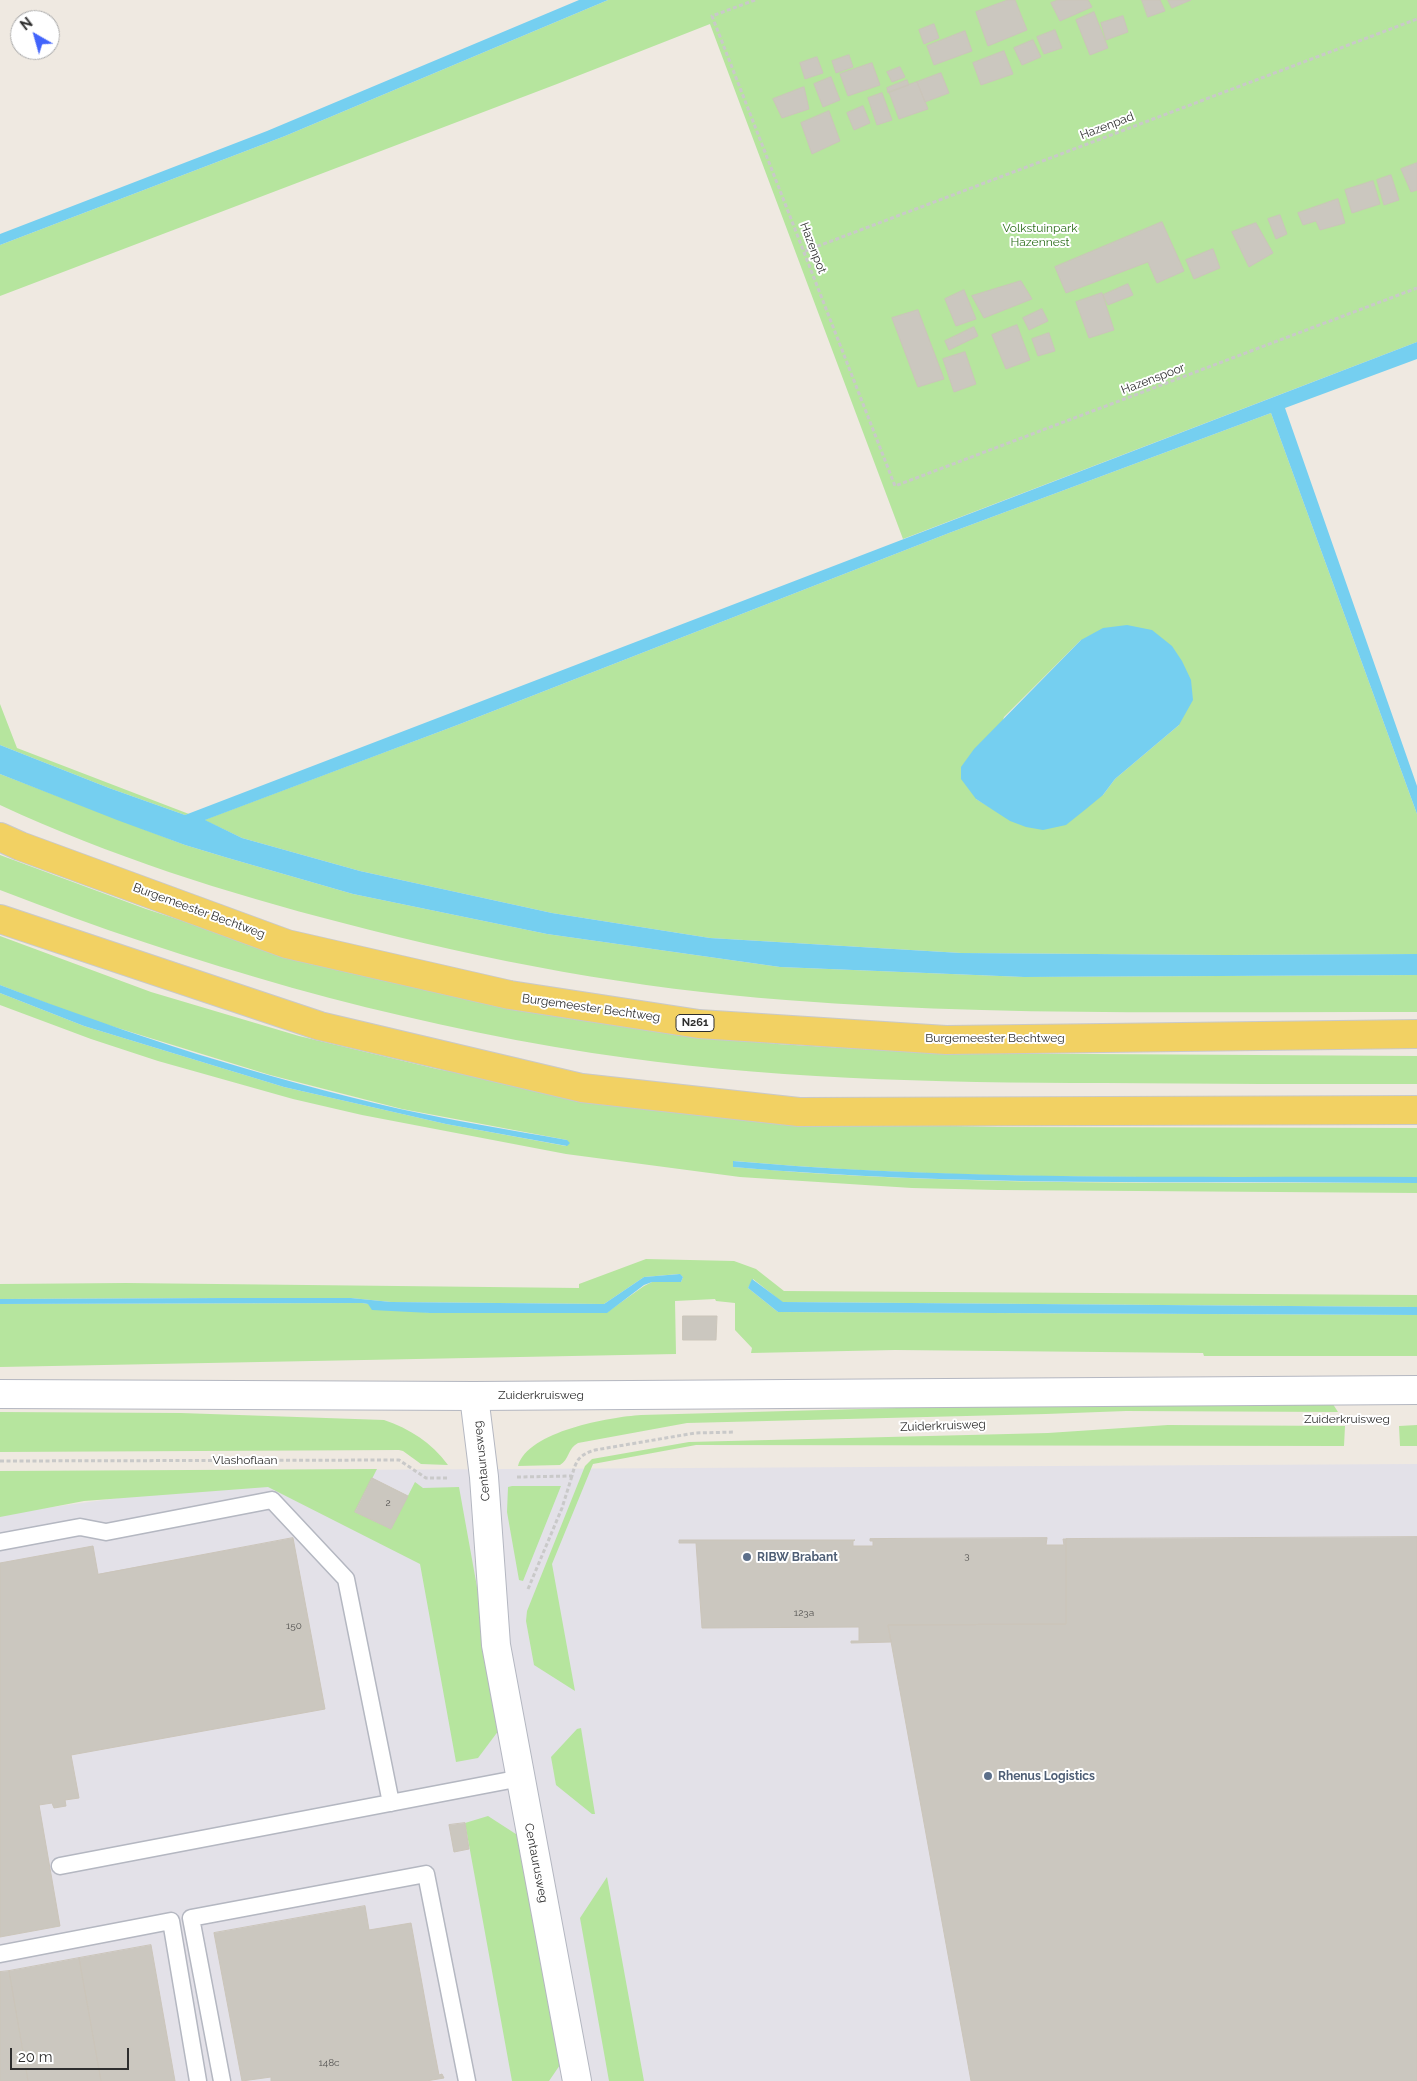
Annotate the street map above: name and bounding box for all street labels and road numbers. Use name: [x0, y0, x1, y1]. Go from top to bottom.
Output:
street label: Hazenpad: [1078, 109, 1136, 143]
street label: Hazenpot: [797, 220, 829, 276]
street label: Hazenspoor: [1119, 360, 1187, 398]
street label: Burgemeester Bechtweg: [131, 880, 267, 942]
street label: Burgemeester Bechtweg: [521, 991, 661, 1025]
road number: N261: [676, 1014, 714, 1032]
street label: Burgemeester Bechtweg: [925, 1031, 1065, 1045]
street label: Zuiderkruisweg: [498, 1388, 584, 1402]
street label: Zuiderkruisweg: [1304, 1412, 1390, 1426]
street label: Zuiderkruisweg: [900, 1417, 986, 1435]
street label: Centaurusweg: [471, 1420, 493, 1502]
street label: Vlashoflaan: [213, 1453, 277, 1467]
street label: Centaurusweg: [521, 1822, 551, 1904]

